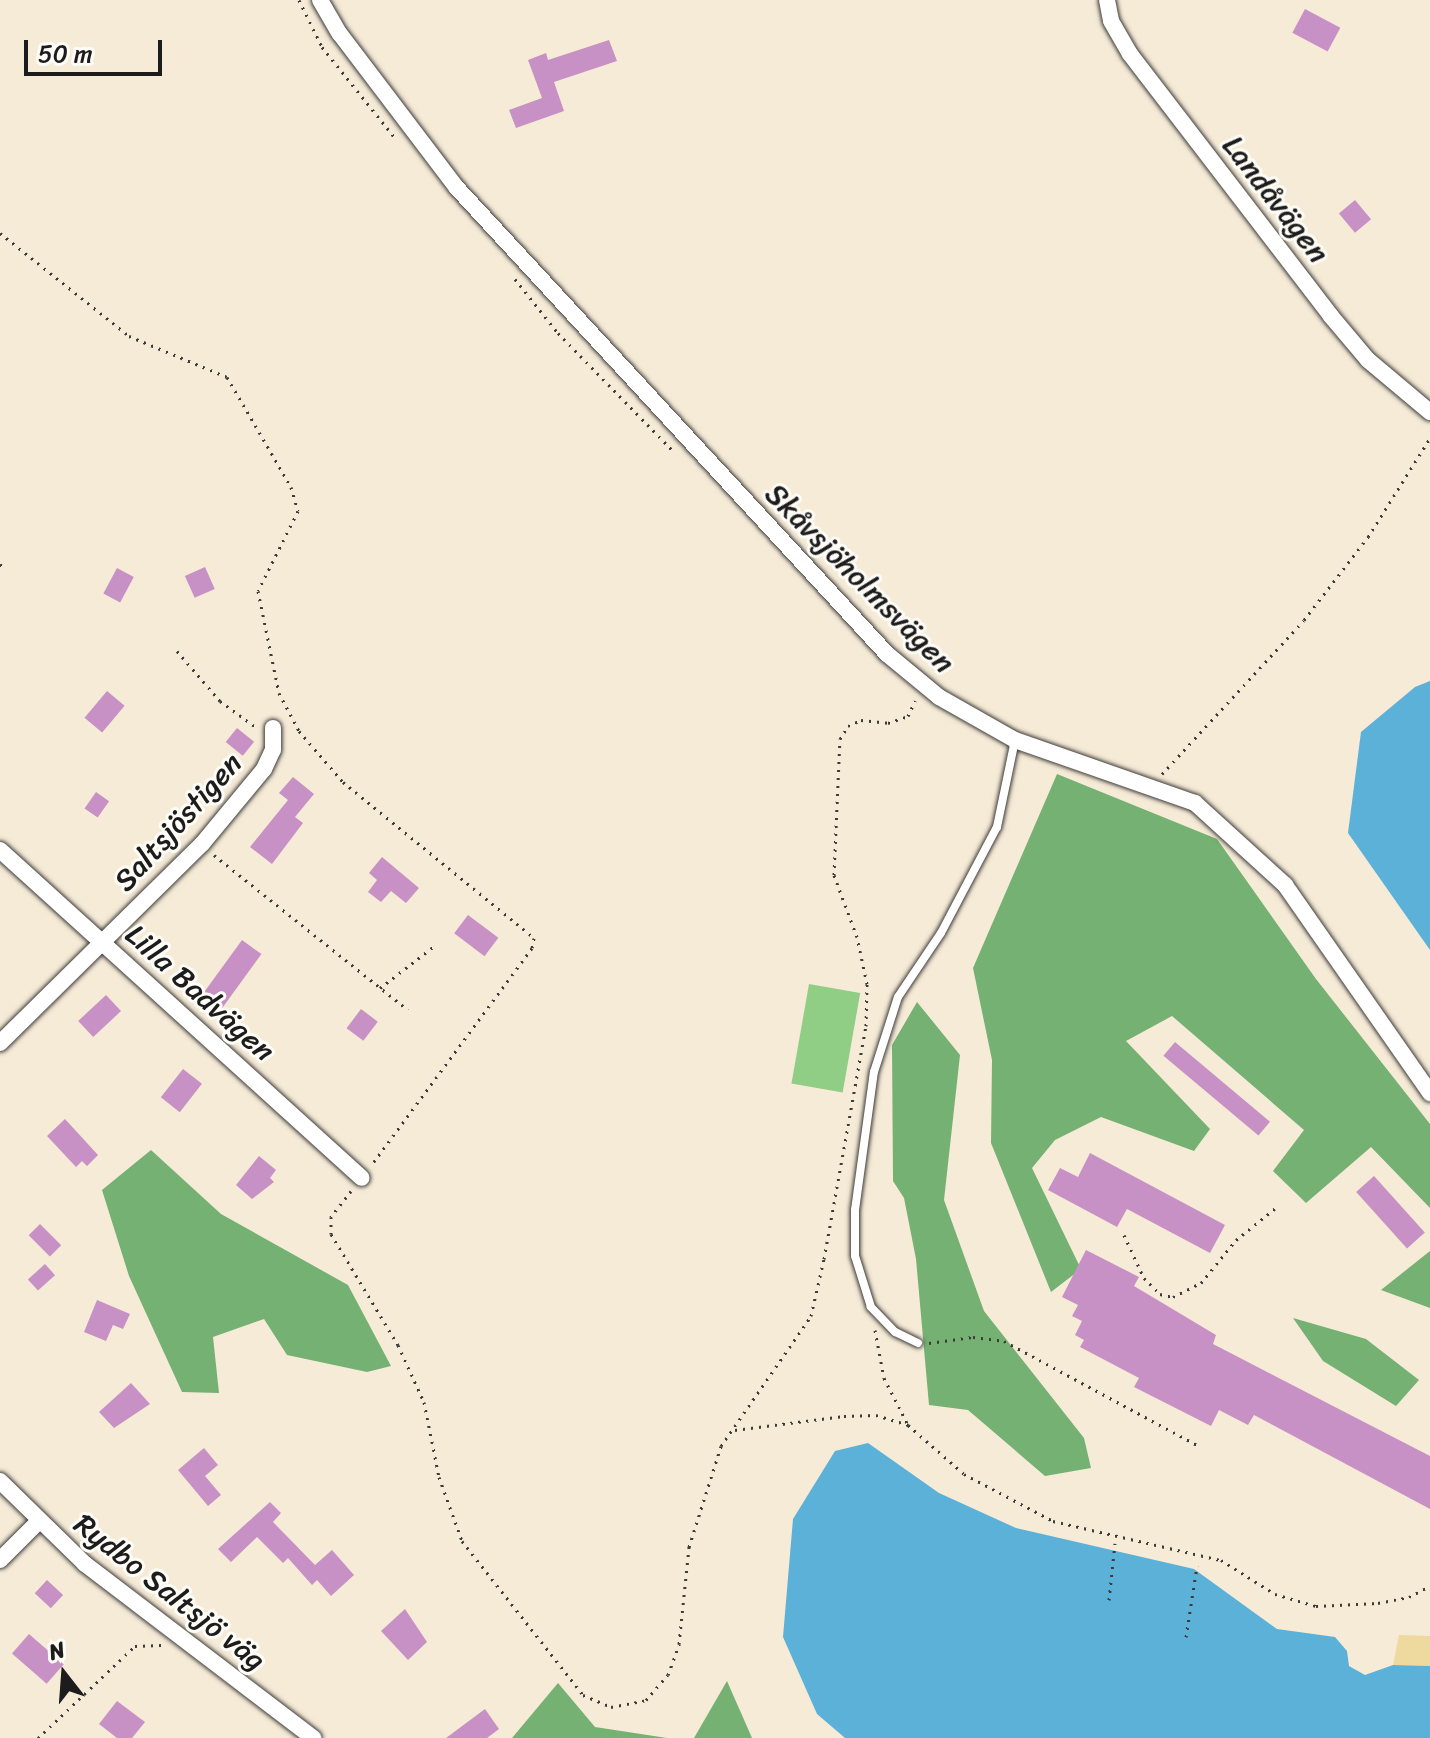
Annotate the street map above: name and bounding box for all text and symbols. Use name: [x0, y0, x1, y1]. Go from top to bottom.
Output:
scale bar: [28, 24, 166, 74]
text: 50 m: [38, 33, 93, 75]
street label: Landåvägen: [1215, 128, 1337, 270]
street label: Skåvsjöholmsvägen: [758, 476, 962, 680]
street label: Saltsjöstigen: [106, 745, 250, 899]
street label: Lilla Badvägen: [118, 917, 282, 1069]
street label: Rydbo Saltsjö väg: [67, 1506, 273, 1678]
text: N: [44, 1630, 70, 1671]
north arrow: [24, 1634, 104, 1714]

